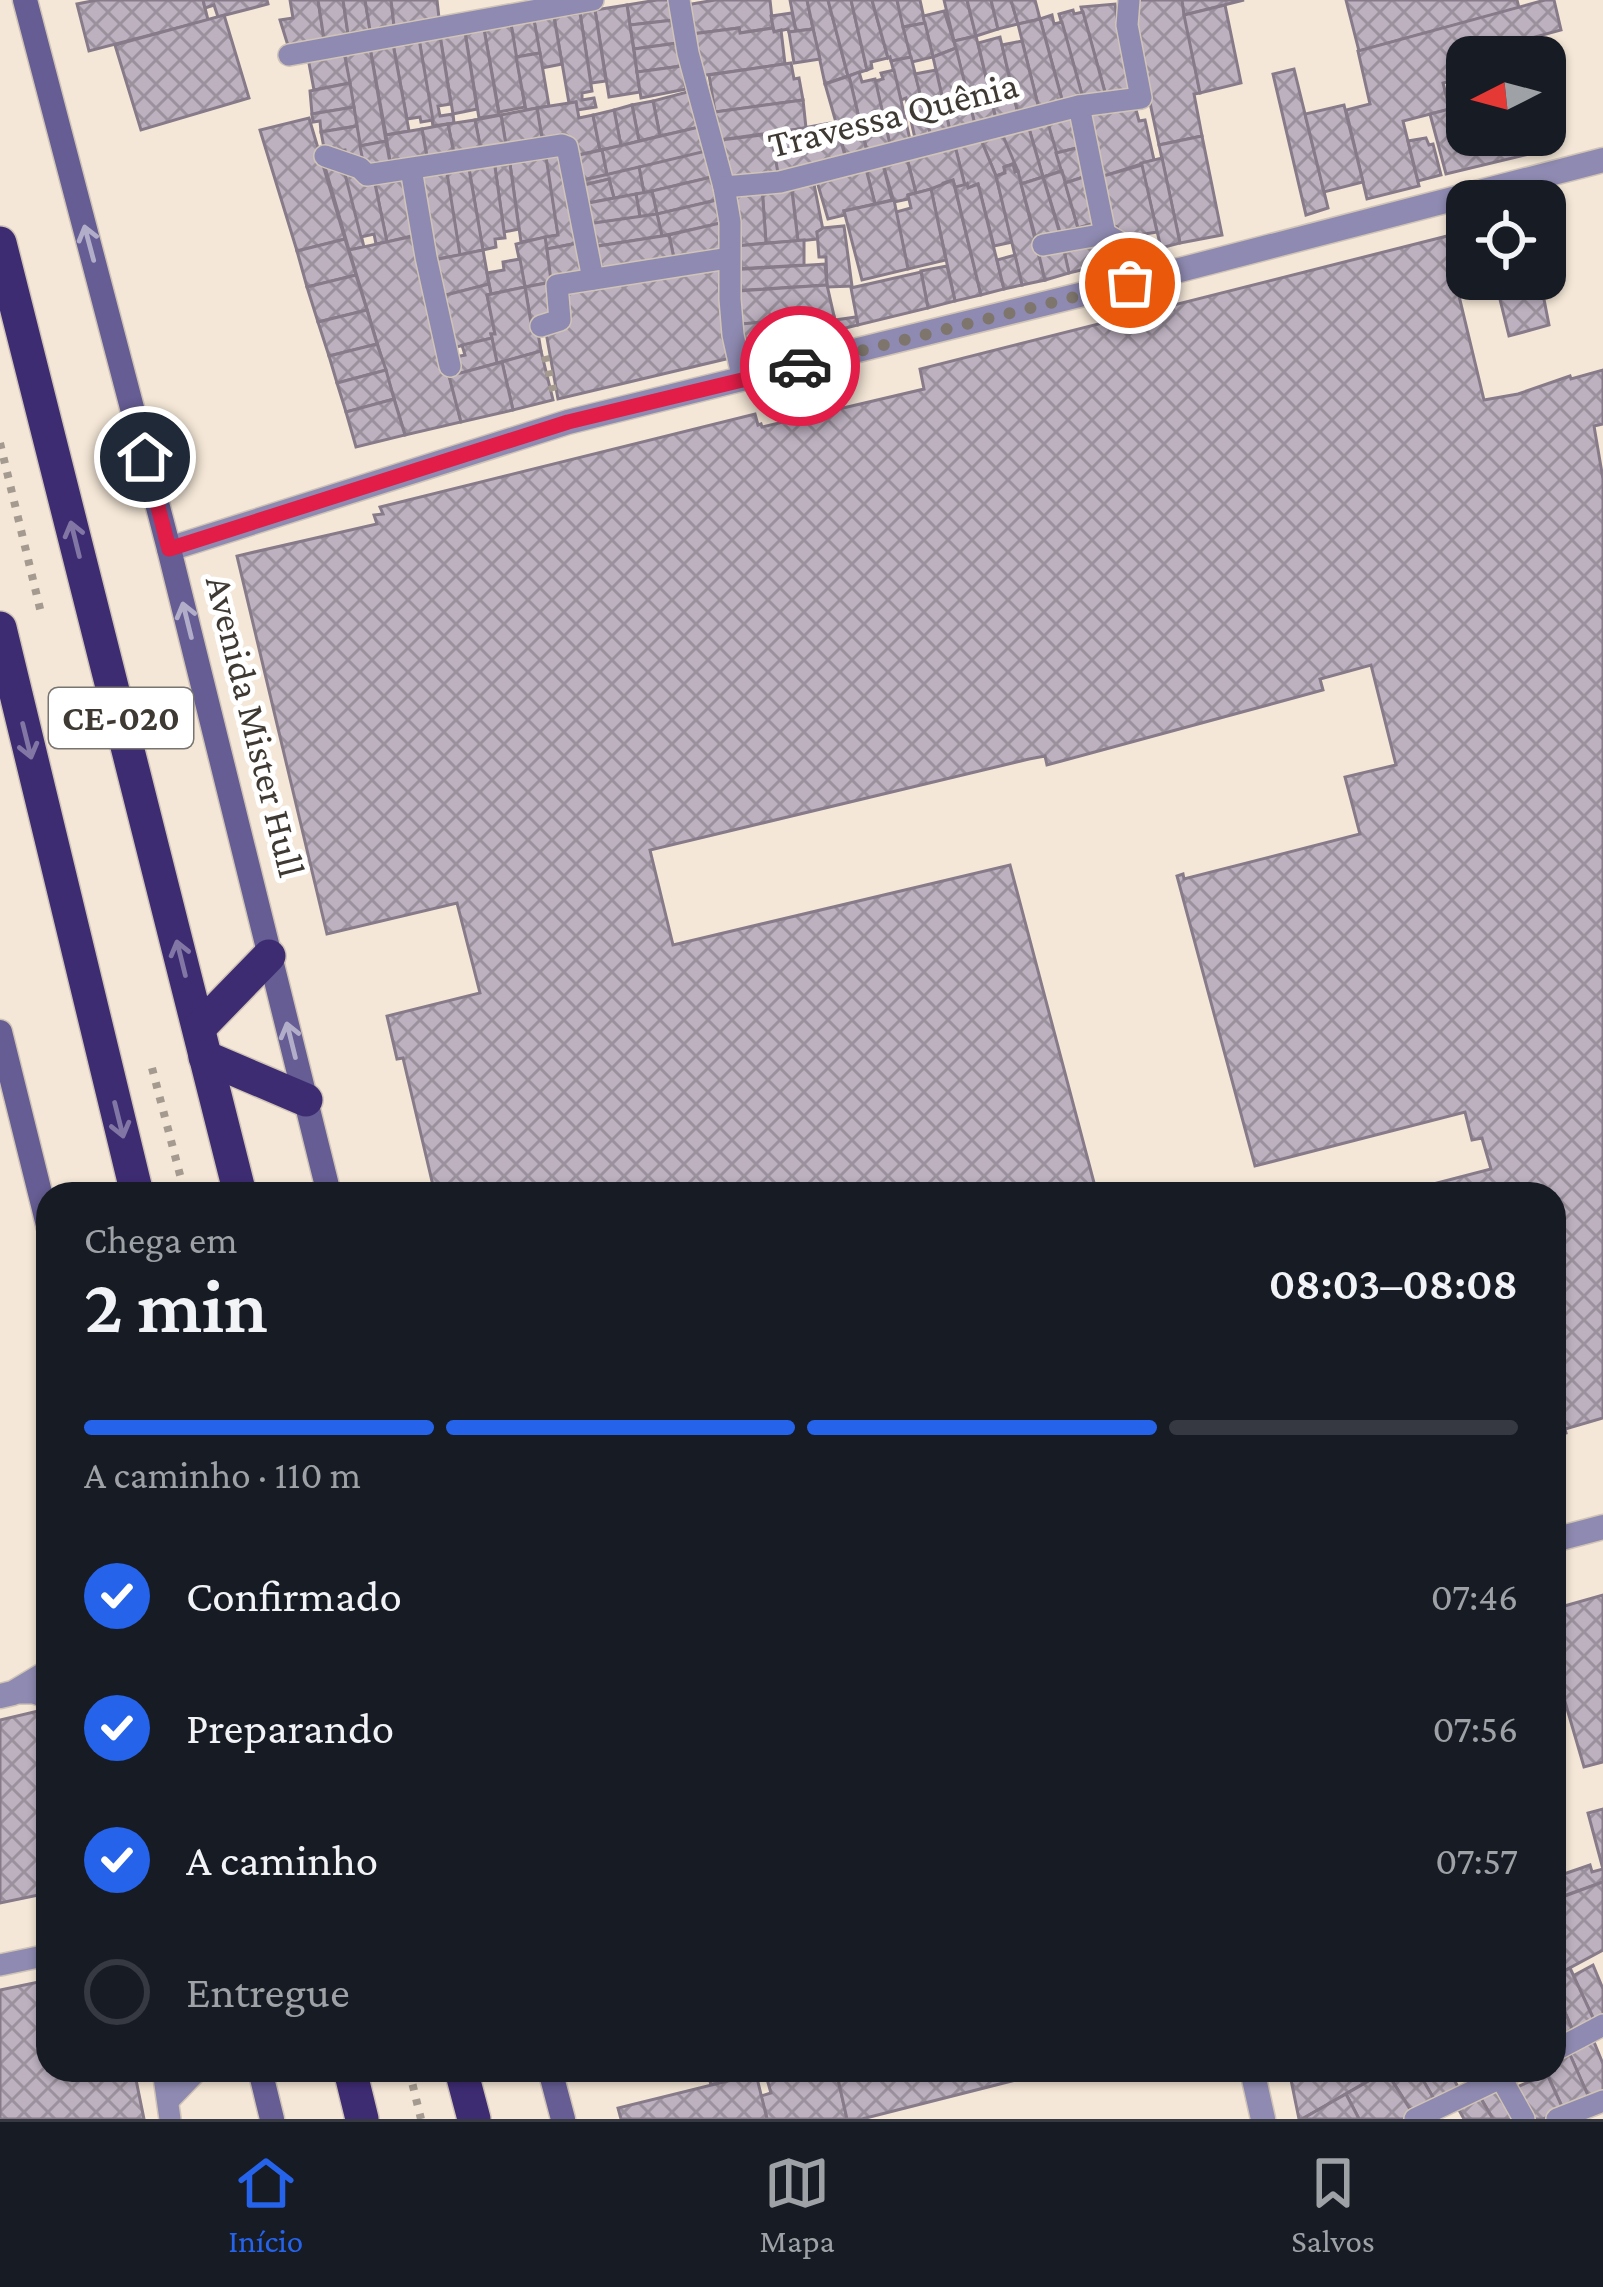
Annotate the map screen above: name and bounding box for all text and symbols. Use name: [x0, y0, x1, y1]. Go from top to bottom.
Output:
north arrow: [1446, 36, 1566, 156]
map controls: [1446, 36, 1566, 300]
street label: Travessa Quênia: [764, 62, 1022, 166]
button: locate: [1446, 180, 1566, 300]
one-way arrow: [77, 225, 99, 263]
pin: [1079, 232, 1181, 334]
icon: bag: [1097, 250, 1163, 316]
courier: [740, 306, 860, 426]
icon: car: [767, 333, 833, 399]
pin: [94, 406, 196, 508]
icon: home: [112, 424, 178, 490]
one-way arrow: [63, 521, 85, 559]
street label: Avenida Mister Hull: [198, 571, 314, 881]
one-way arrow: [175, 602, 197, 640]
road number: CE-020: [49, 688, 193, 748]
one-way arrow: [17, 722, 40, 760]
one-way arrow: [169, 940, 191, 978]
one-way arrow: [278, 1021, 300, 1059]
one-way arrow: [109, 1101, 131, 1139]
text: Chega em: [84, 1218, 238, 1261]
text: 08:03–08:08: [1269, 1259, 1518, 1309]
text: 2 min: [84, 1262, 268, 1349]
text: A caminho · 110 m: [84, 1453, 361, 1496]
icon: check: [84, 1563, 150, 1629]
text: Confirmado: [186, 1571, 402, 1621]
text: 07:46: [1431, 1575, 1518, 1618]
icon: check: [84, 1695, 150, 1761]
text: Preparando: [186, 1703, 394, 1753]
text: 07:56: [1432, 1707, 1518, 1750]
icon: check: [84, 1827, 150, 1893]
text: A caminho: [186, 1835, 378, 1885]
text: 07:57: [1435, 1839, 1518, 1882]
text: Entregue: [186, 1967, 350, 2017]
tab: Início: [228, 2150, 303, 2259]
tab: Mapa: [760, 2150, 835, 2259]
tab: Salvos: [1291, 2150, 1375, 2259]

